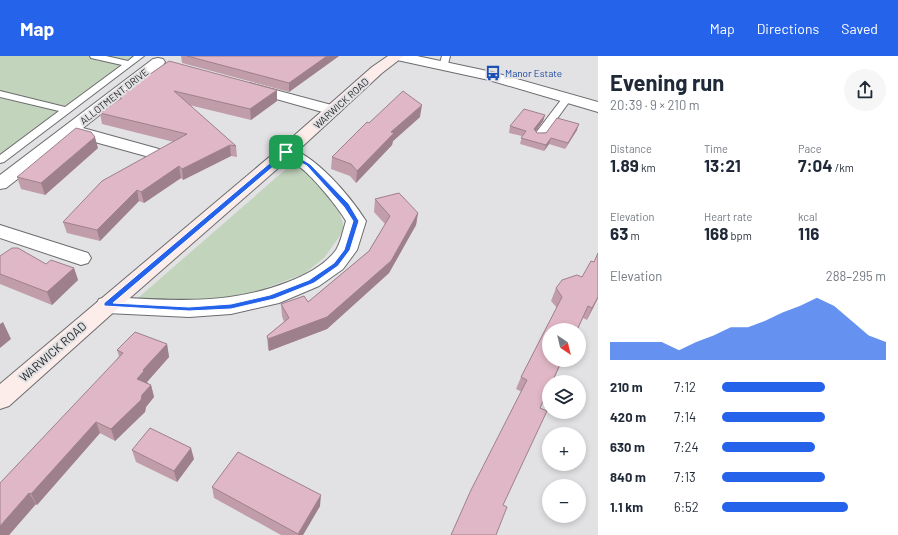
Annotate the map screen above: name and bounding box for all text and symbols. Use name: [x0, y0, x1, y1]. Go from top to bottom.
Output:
text: Map: [20, 17, 54, 40]
text: Map: [710, 20, 735, 37]
text: Directions: [757, 20, 819, 37]
text: Saved: [841, 20, 878, 37]
bus stop icon: Manor Estate: [484, 64, 502, 82]
street label: ALLOTMENT DRIVE: [77, 66, 151, 126]
place label: Manor Estate: [505, 67, 562, 79]
text: Evening run: [610, 69, 724, 95]
button: share: [844, 69, 886, 111]
street label: WARWICK ROAD: [311, 75, 371, 131]
text: 20:39 · 9 × 210 m: [610, 97, 700, 113]
pin: [269, 135, 303, 169]
icon: arrive: [275, 141, 297, 163]
text: Distance: [610, 142, 652, 155]
text: Time: [704, 142, 728, 155]
text: Pace: [798, 142, 822, 155]
text: 1.89: [610, 155, 639, 175]
text: 13:21: [704, 155, 741, 175]
text: 7:04: [798, 155, 833, 175]
text: km: [639, 161, 656, 174]
text: /km: [833, 161, 854, 174]
text: Elevation: [610, 210, 654, 223]
text: Heart rate: [704, 210, 752, 223]
text: kcal: [798, 210, 817, 223]
text: 63: [610, 223, 628, 243]
text: 168: [704, 223, 728, 243]
text: 116: [798, 223, 819, 243]
text: m: [628, 229, 640, 242]
text: bpm: [728, 229, 752, 242]
text: Elevation: [610, 268, 662, 284]
text: 288–295 m: [826, 268, 886, 284]
street label: WARWICK ROAD: [16, 318, 89, 384]
north arrow: [542, 323, 586, 367]
map controls: [542, 323, 586, 523]
button: layers: [542, 375, 586, 419]
text: 210 m: [610, 379, 643, 395]
text: 7:12: [674, 379, 696, 395]
text: 420 m: [610, 409, 646, 425]
text: 7:14: [674, 409, 696, 425]
button: +: [542, 427, 586, 471]
text: 630 m: [610, 439, 645, 455]
text: 7:24: [674, 439, 699, 455]
text: 840 m: [610, 469, 646, 485]
text: 7:13: [674, 469, 696, 485]
button: −: [542, 479, 586, 523]
text: 1.1 km: [610, 499, 643, 515]
text: 6:52: [674, 499, 699, 515]

